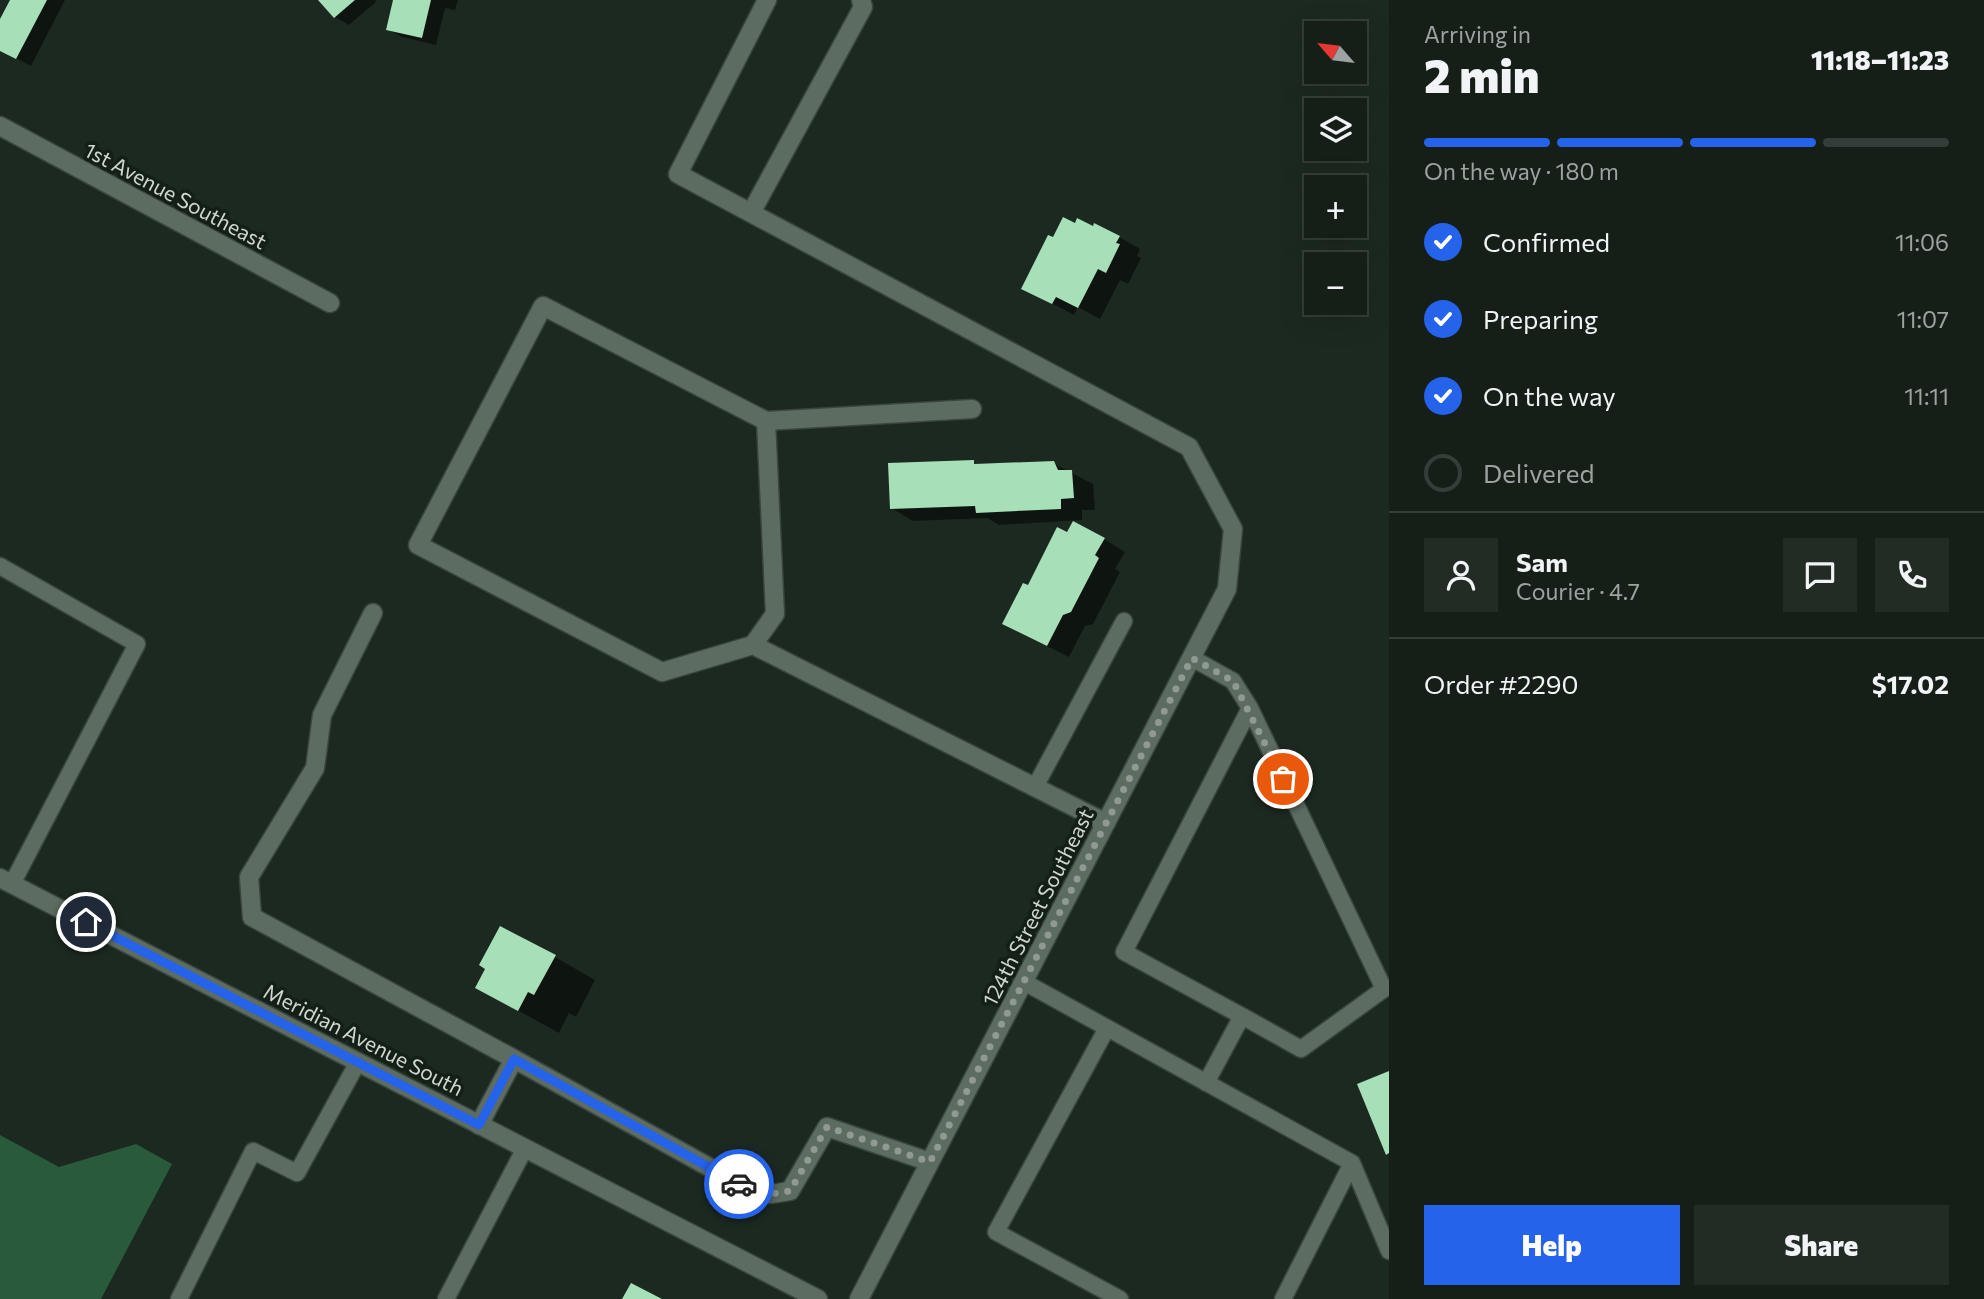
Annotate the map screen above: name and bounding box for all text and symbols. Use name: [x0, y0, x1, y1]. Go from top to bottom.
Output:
text: Arriving in: [1424, 20, 1531, 48]
north arrow: [1304, 21, 1367, 84]
map controls: [1304, 21, 1367, 315]
text: 11:18–11:23: [1811, 44, 1949, 75]
text: 2 min: [1424, 46, 1540, 102]
button: layers: [1304, 98, 1367, 161]
street label: 1st Avenue Southeast: [81, 136, 271, 254]
text: On the way · 180 m: [1424, 157, 1619, 185]
button: +: [1304, 175, 1367, 238]
icon: check: [1424, 223, 1462, 261]
text: Confirmed: [1483, 226, 1610, 257]
text: 11:06: [1895, 228, 1949, 256]
button: −: [1304, 252, 1367, 315]
icon: check: [1424, 300, 1462, 338]
text: Preparing: [1483, 303, 1598, 334]
text: 11:07: [1897, 305, 1949, 333]
icon: check: [1424, 377, 1462, 415]
text: On the way: [1483, 380, 1616, 411]
text: 11:11: [1904, 382, 1949, 410]
text: Delivered: [1483, 457, 1594, 488]
button: person: [1424, 538, 1498, 612]
button: chat: [1783, 538, 1857, 612]
button: phone: [1875, 538, 1949, 612]
text: Sam: [1516, 546, 1568, 577]
text: Courier · 4.7: [1516, 577, 1640, 605]
text: Order #2290: [1424, 668, 1579, 699]
text: $17.02: [1872, 668, 1949, 699]
pin: [1253, 749, 1313, 809]
icon: bag: [1264, 760, 1302, 798]
street label: 124th Street Southeast: [976, 804, 1098, 1010]
pin: [56, 892, 116, 952]
icon: home: [67, 903, 105, 941]
street label: Meridian Avenue South: [260, 978, 468, 1100]
courier: [704, 1149, 774, 1219]
icon: car: [720, 1165, 758, 1203]
button: Help: [1424, 1205, 1680, 1285]
button: Share: [1694, 1205, 1949, 1285]

